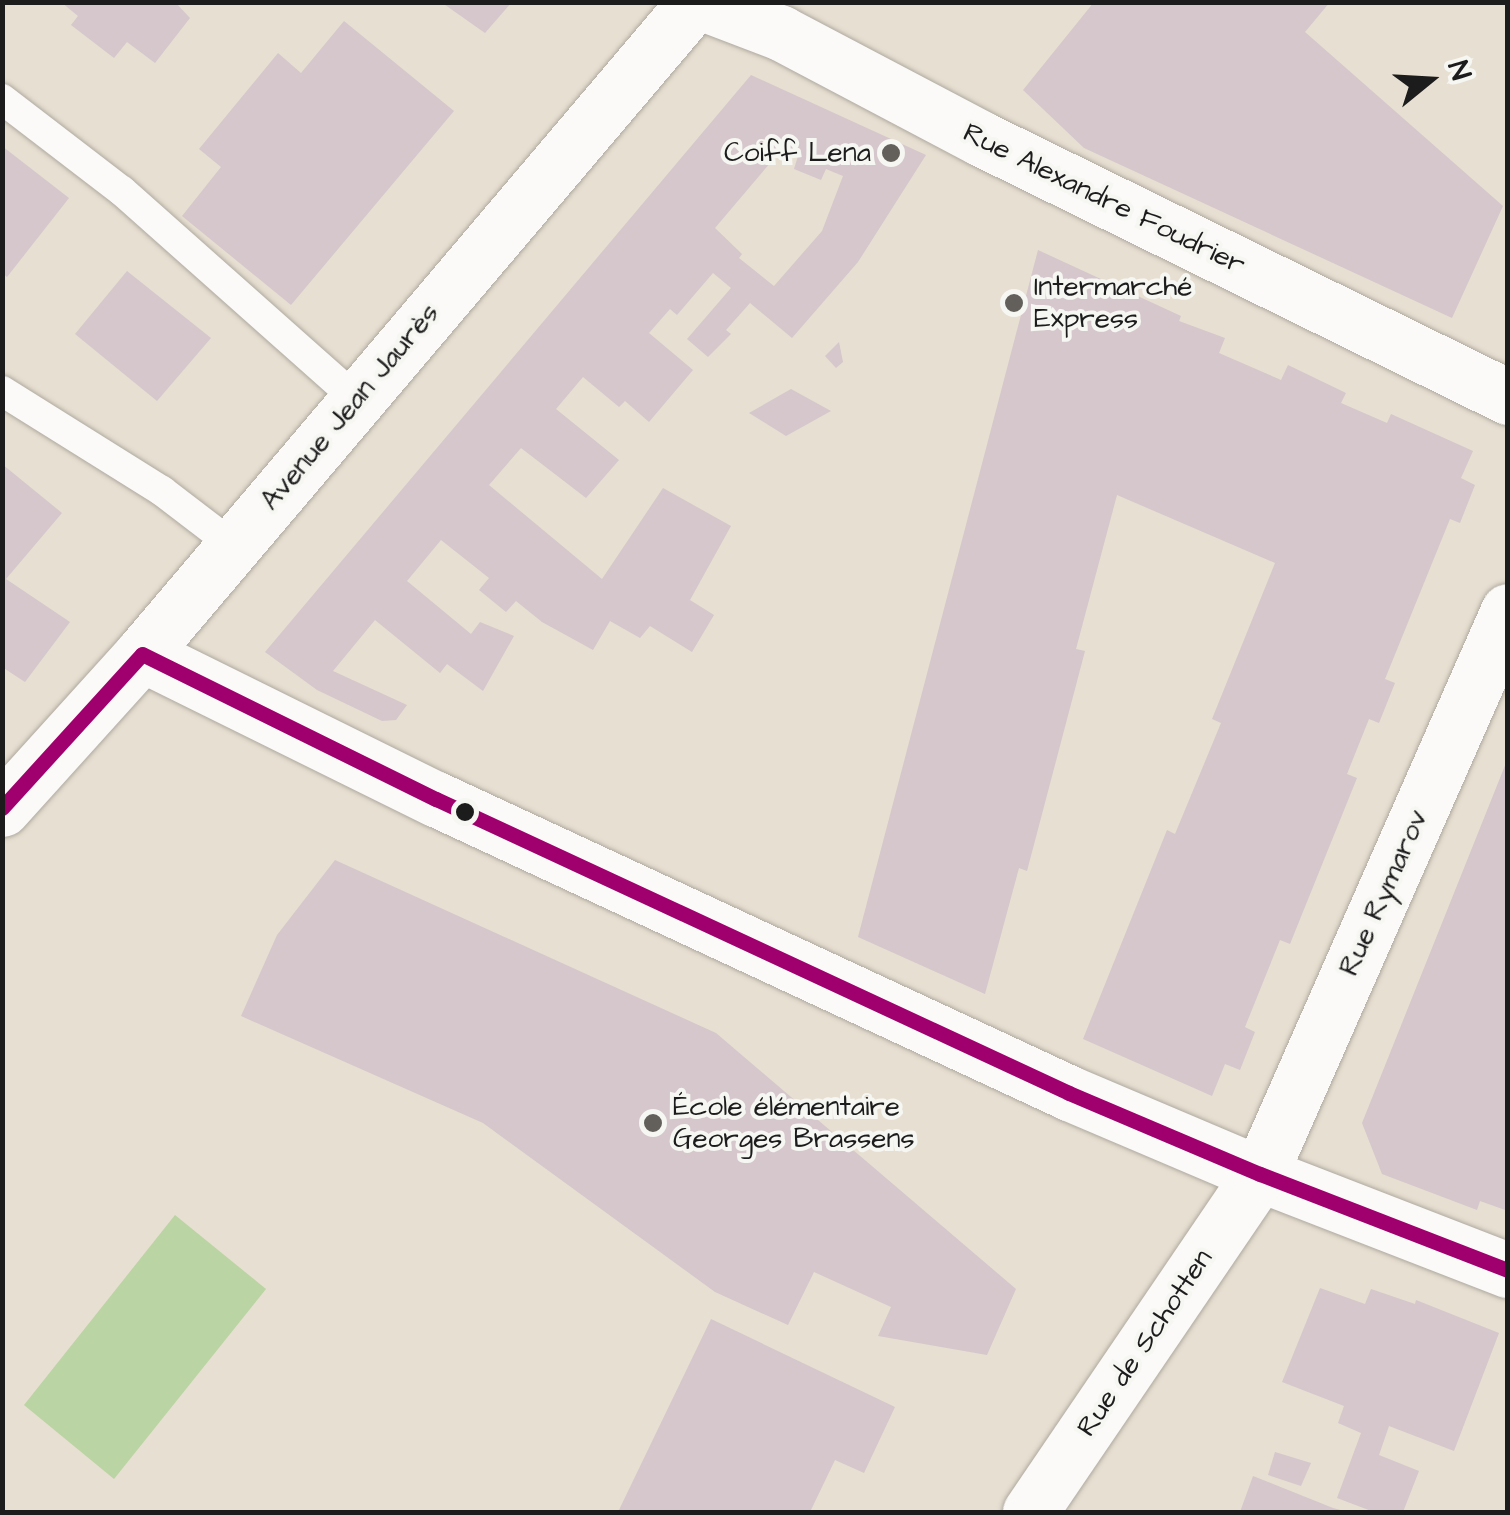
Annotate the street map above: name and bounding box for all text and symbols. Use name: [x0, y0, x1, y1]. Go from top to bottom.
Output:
north arrow: [1380, 30, 1480, 130]
text: N: [1438, 56, 1480, 85]
street label: Rue Alexandre Foudrier: [957, 116, 1251, 282]
place label: Coiff Lena: [724, 136, 871, 170]
marker: Coiff Lena: [880, 142, 902, 164]
place label: Intermarché Express: [1034, 270, 1192, 336]
marker: Intermarché Express: [1003, 292, 1025, 314]
street label: Avenue Jean Jaurès: [254, 297, 446, 517]
unlabelled marker: [455, 802, 475, 822]
street label: Rue Rymarov: [1333, 805, 1435, 981]
place label: École élémentaire Georges Brassens: [673, 1090, 914, 1156]
marker: École élémentaire Georges Brassens: [642, 1112, 664, 1134]
street label: Rue de Schotten: [1070, 1243, 1220, 1443]

